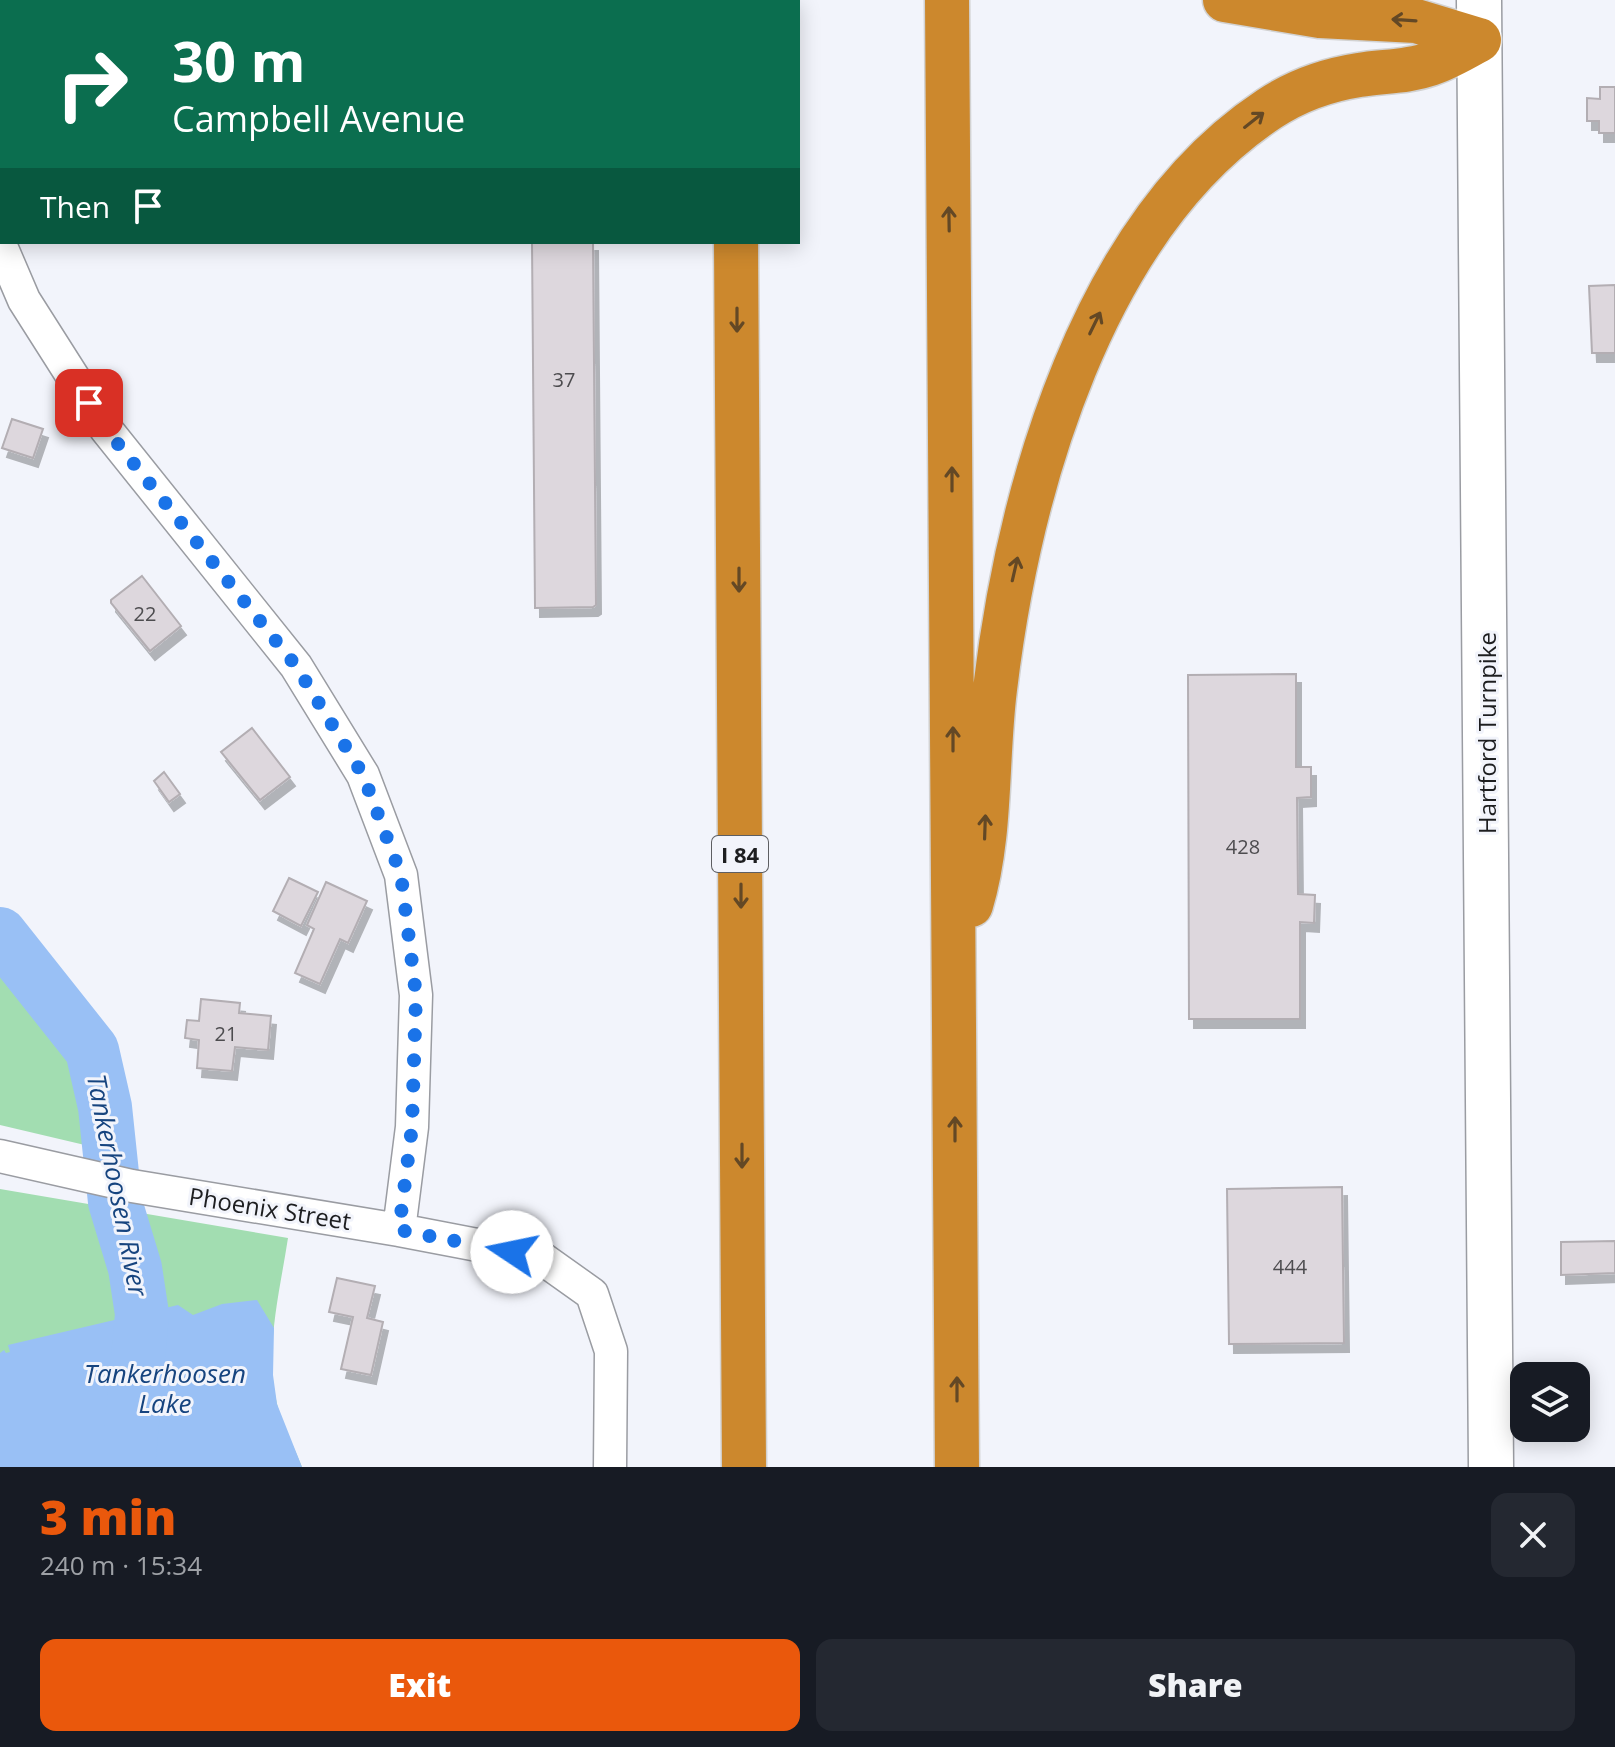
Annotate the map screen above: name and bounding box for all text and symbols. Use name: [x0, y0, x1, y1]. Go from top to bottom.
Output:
one-way arrow: [1391, 13, 1418, 28]
text: 30 m: [172, 22, 306, 98]
icon: right: [40, 32, 144, 136]
text: Campbell Avenue: [172, 94, 465, 143]
one-way arrow: [1243, 112, 1264, 129]
icon: arrive: [126, 184, 170, 228]
text: Then: [40, 186, 110, 227]
one-way arrow: [941, 206, 957, 233]
one-way arrow: [729, 306, 745, 333]
one-way arrow: [1088, 311, 1103, 335]
house number: 37: [553, 366, 575, 393]
pin: [55, 369, 123, 437]
icon: arrive: [67, 381, 111, 425]
one-way arrow: [944, 466, 960, 493]
one-way arrow: [1008, 557, 1023, 583]
one-way arrow: [731, 566, 747, 593]
house number: 22: [134, 600, 156, 627]
street label: Hartford Turnpike: [1470, 632, 1503, 834]
one-way arrow: [945, 726, 961, 753]
one-way arrow: [978, 814, 993, 841]
house number: 428: [1226, 833, 1260, 860]
road number: I 84: [712, 836, 768, 872]
one-way arrow: [733, 882, 749, 909]
house number: 21: [215, 1020, 237, 1047]
water label: Tankerhoosen River: [79, 1071, 157, 1301]
one-way arrow: [947, 1116, 963, 1143]
one-way arrow: [734, 1142, 750, 1169]
street label: Phoenix Street: [187, 1179, 353, 1237]
position arrow: [470, 1210, 554, 1294]
house number: 444: [1273, 1253, 1308, 1280]
water label: Tankerhoosen Lake: [84, 1355, 246, 1421]
map controls: [1510, 1362, 1590, 1442]
button: layers: [1510, 1362, 1590, 1442]
one-way arrow: [949, 1376, 965, 1403]
text: 3 min: [40, 1484, 176, 1549]
button: close: [1491, 1493, 1575, 1577]
text: 240 m · 15:34: [40, 1547, 202, 1583]
button: Exit: [40, 1639, 800, 1731]
button: Share: [816, 1639, 1575, 1731]

